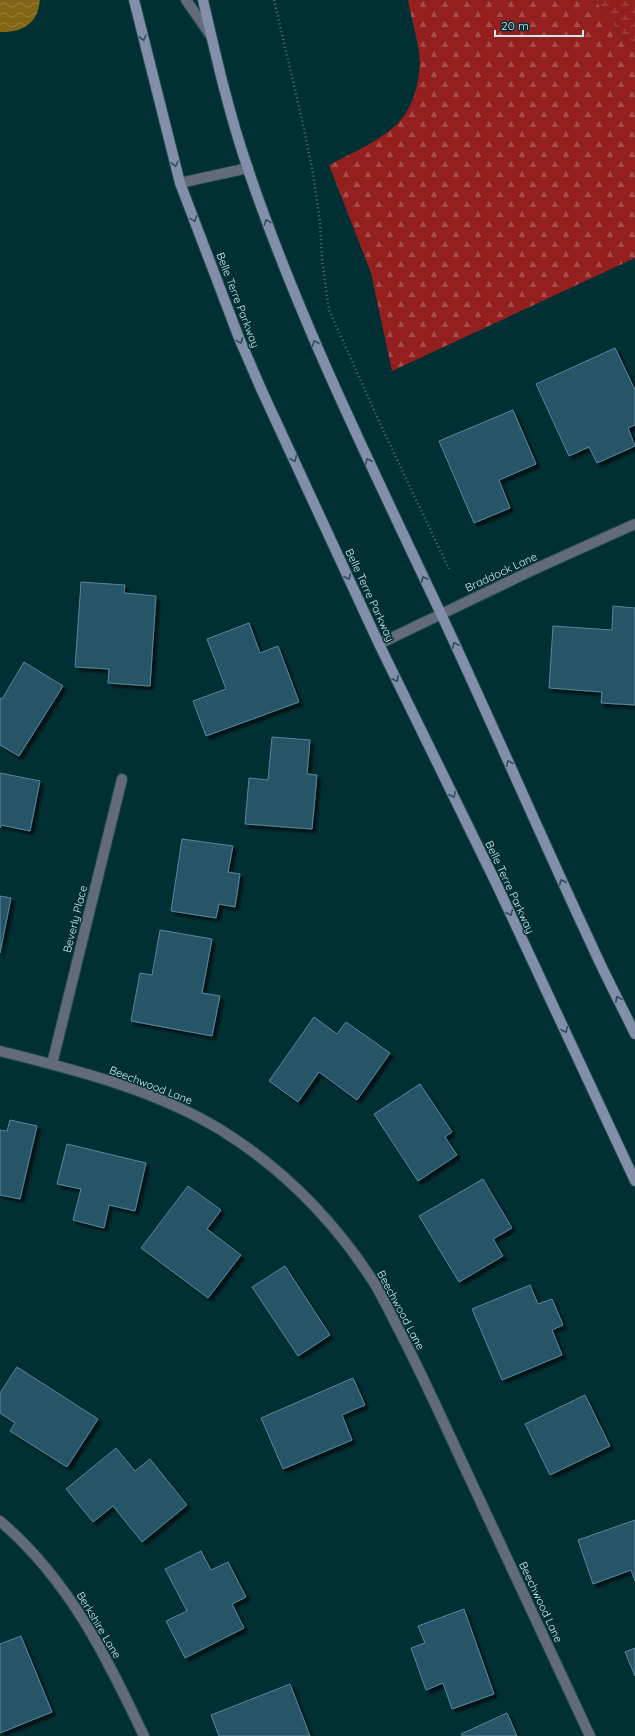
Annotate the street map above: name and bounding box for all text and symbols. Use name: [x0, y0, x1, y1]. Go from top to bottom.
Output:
scale bar: [495, 12, 583, 38]
text: 20 m: [501, 18, 529, 33]
one-way arrow: [138, 34, 147, 41]
one-way arrow: [170, 161, 178, 167]
one-way arrow: [189, 216, 197, 223]
one-way arrow: [264, 219, 272, 226]
street label: Belle Terre Parkway: [213, 250, 263, 350]
one-way arrow: [236, 337, 244, 344]
one-way arrow: [312, 339, 320, 347]
one-way arrow: [289, 455, 297, 463]
one-way arrow: [365, 458, 373, 466]
street label: Belle Terre Parkway: [342, 546, 398, 644]
street label: Braddock Lane: [463, 549, 539, 595]
one-way arrow: [343, 573, 351, 580]
one-way arrow: [421, 576, 429, 583]
one-way arrow: [452, 642, 460, 649]
one-way arrow: [391, 674, 399, 682]
one-way arrow: [506, 760, 514, 767]
one-way arrow: [448, 791, 456, 799]
street label: Belle Terre Parkway: [482, 838, 538, 936]
one-way arrow: [559, 879, 567, 886]
street label: Beverly Place: [60, 884, 90, 954]
one-way arrow: [505, 909, 513, 916]
one-way arrow: [615, 996, 623, 1004]
one-way arrow: [560, 1026, 568, 1034]
street label: Beechwood Lane: [107, 1063, 195, 1107]
street label: Beechwood Lane: [374, 1268, 428, 1352]
street label: Beechwood Lane: [516, 1559, 566, 1645]
street label: Berkshire Lane: [74, 1589, 124, 1661]

